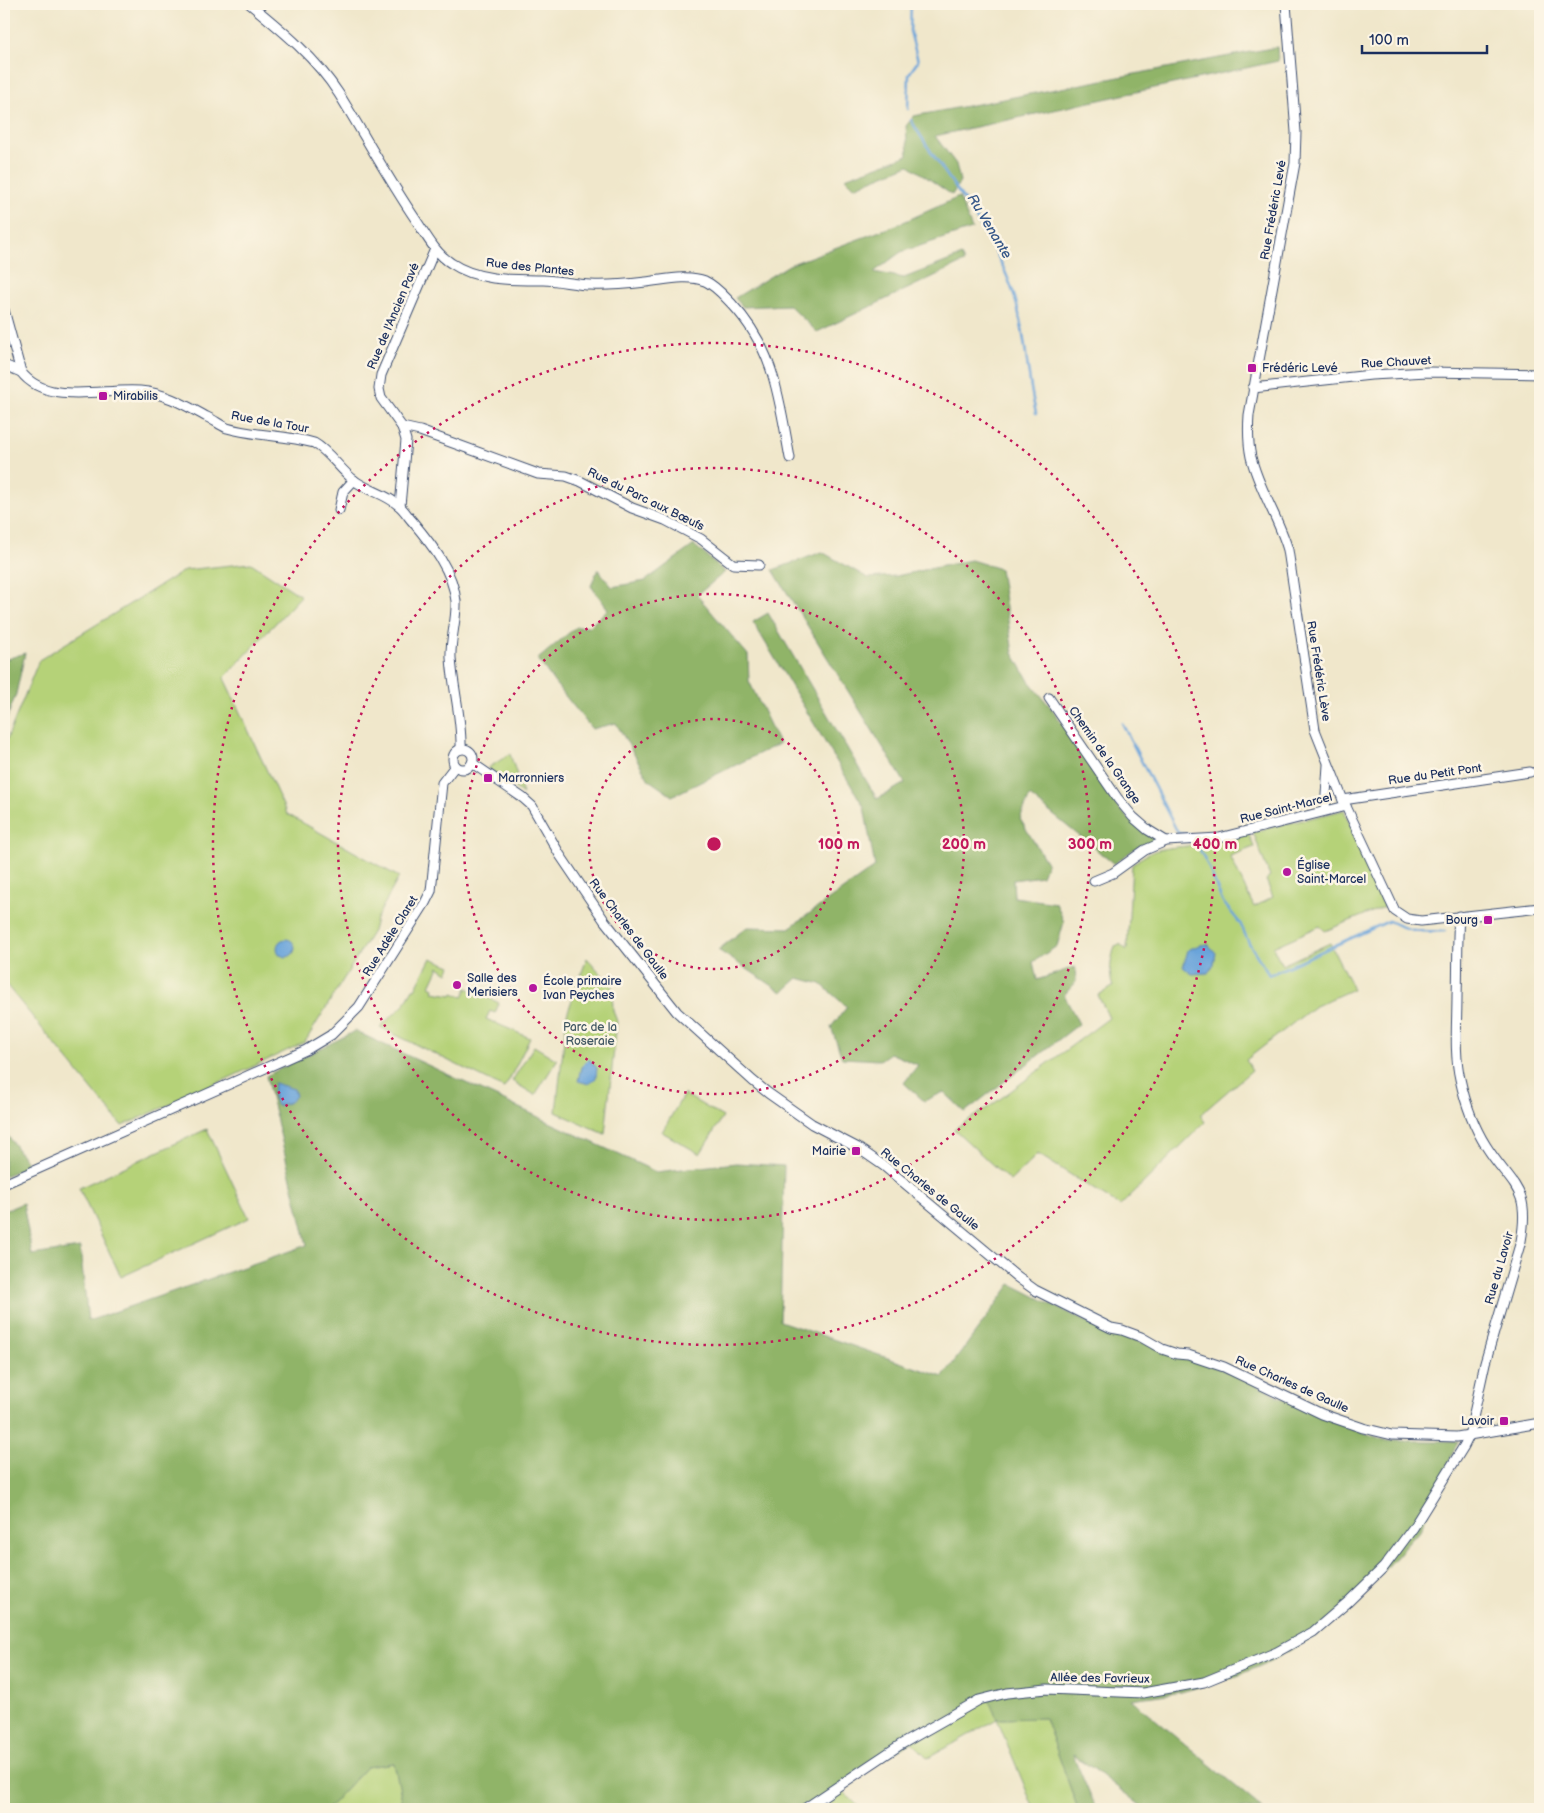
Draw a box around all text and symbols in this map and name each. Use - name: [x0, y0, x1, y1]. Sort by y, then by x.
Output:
- scale bar: [1362, 22, 1486, 54]
- text: 100 m: [1369, 31, 1409, 50]
- street label: Rue Frédéric Levé: [1257, 159, 1290, 261]
- water label: Ru Venante: [964, 191, 1016, 262]
- street label: Rue des Plantes: [485, 255, 575, 280]
- street label: Rue de l'Ancien Pavé: [364, 261, 423, 372]
- street label: Rue Chauvet: [1360, 353, 1432, 372]
- place label: Frédéric Levé: [1262, 361, 1338, 376]
- marker: Frédéric Levé: [1246, 362, 1258, 374]
- place label: Mirabilis: [113, 389, 158, 404]
- marker: Mirabilis: [97, 390, 109, 402]
- street label: Rue de la Tour: [230, 408, 311, 437]
- street label: Rue du Parc aux Bœufs: [585, 465, 707, 534]
- street label: Rue Frédéric Lève: [1303, 620, 1334, 722]
- street label: Chemin de la Grange: [1065, 704, 1144, 807]
- street label: Rue du Petit Pont: [1387, 760, 1483, 788]
- place label: Marronniers: [498, 771, 564, 786]
- marker: Marronniers: [482, 772, 494, 784]
- street label: Rue Saint-Marcel: [1238, 790, 1334, 827]
- centre of rings: [705, 835, 723, 853]
- text: 100 m: [818, 835, 860, 854]
- text: 200 m: [942, 835, 986, 854]
- text: 300 m: [1068, 835, 1112, 854]
- text: 400 m: [1193, 835, 1237, 854]
- place label: Église Saint-Marcel: [1297, 857, 1366, 887]
- marker: Église Saint-Marcel: [1281, 866, 1293, 878]
- street label: Rue Charles de Gaulle: [586, 876, 672, 983]
- street label: Rue Adèle Claret: [360, 893, 421, 979]
- place label: Bourg: [1445, 913, 1478, 928]
- marker: Bourg: [1482, 914, 1494, 926]
- place label: Salle des Merisiers: [467, 971, 518, 1000]
- place label: École primaire Ivan Peyches: [543, 973, 622, 1003]
- marker: Salle des Merisiers: [451, 979, 463, 991]
- marker: École primaire Ivan Peyches: [527, 982, 539, 994]
- park label: Parc de la Roseraie: [563, 1020, 617, 1049]
- place label: Mairie: [812, 1144, 846, 1159]
- marker: Mairie: [850, 1145, 862, 1157]
- street label: Rue Charles de Gaulle: [877, 1145, 982, 1234]
- street label: Rue du Lavoir: [1482, 1229, 1517, 1306]
- street label: Rue Charles de Gaulle: [1233, 1353, 1351, 1416]
- place label: Lavoir: [1461, 1414, 1495, 1429]
- marker: Lavoir: [1498, 1415, 1510, 1427]
- street label: Allée des Favrieux: [1050, 1670, 1150, 1687]

